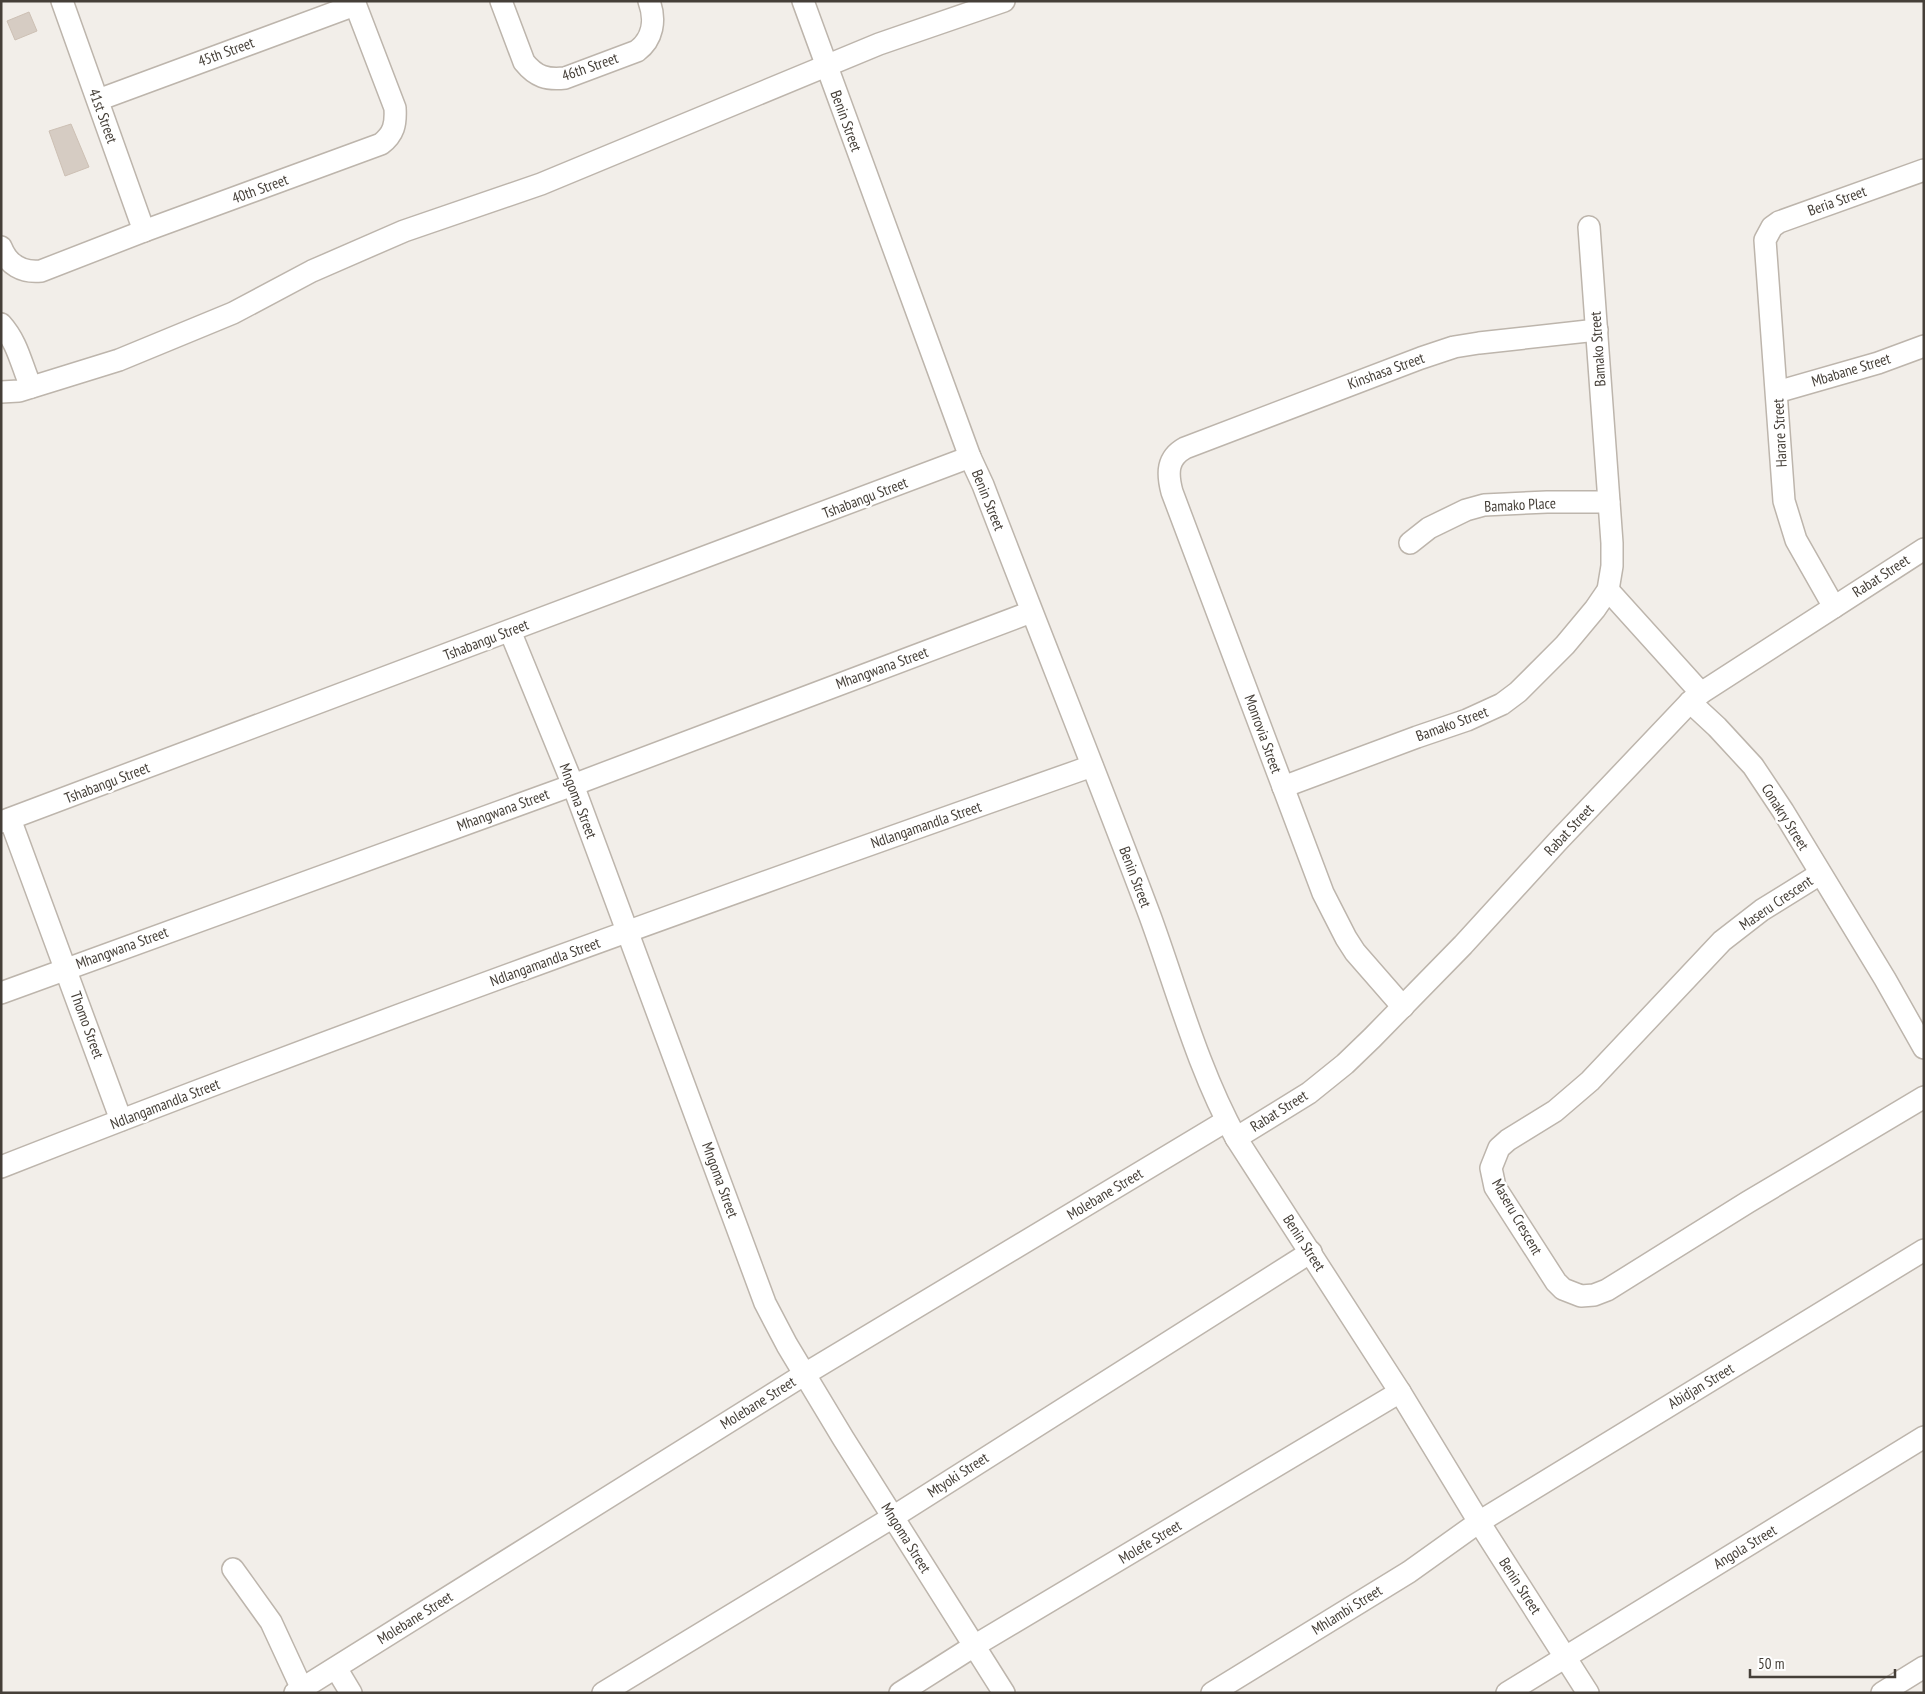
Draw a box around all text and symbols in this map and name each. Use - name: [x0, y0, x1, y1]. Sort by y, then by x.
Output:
- street label: 45th Street: [195, 33, 257, 70]
- street label: 46th Street: [559, 48, 621, 85]
- street label: 41st Street: [85, 86, 122, 146]
- street label: Benin Street: [827, 88, 866, 154]
- street label: 40th Street: [229, 170, 291, 207]
- street label: Beria Street: [1805, 181, 1869, 220]
- street label: Bamako Street: [1585, 311, 1610, 387]
- street label: Kinshasa Street: [1345, 348, 1427, 393]
- street label: Mbabane Street: [1809, 349, 1893, 391]
- street label: Harare Street: [1768, 398, 1791, 468]
- street label: Benin Street: [968, 467, 1009, 533]
- street label: Tshabangu Street: [820, 473, 910, 522]
- street label: Bamako Place: [1484, 493, 1556, 516]
- street label: Rabat Street: [1849, 550, 1913, 601]
- street label: Tshabangu Street: [441, 615, 531, 664]
- street label: Mhangwana Street: [833, 642, 931, 693]
- street label: Monrovia Street: [1240, 692, 1286, 776]
- street label: Bamako Street: [1413, 702, 1490, 745]
- street label: Tshabangu Street: [62, 758, 152, 807]
- street label: Mngoma Street: [555, 760, 602, 841]
- street label: Conakry Street: [1758, 780, 1813, 854]
- street label: Mhangwana Street: [454, 784, 552, 835]
- street label: Ndlangamandla Street: [868, 797, 984, 852]
- street label: Rabat Street: [1540, 800, 1597, 860]
- street label: Benin Street: [1115, 844, 1156, 910]
- street label: Maseru Crescent: [1735, 871, 1816, 934]
- street label: Mhangwana Street: [73, 922, 171, 973]
- street label: Ndlangamandla Street: [487, 933, 602, 990]
- street label: Thomo Street: [67, 989, 108, 1061]
- street label: Ndlangamandla Street: [107, 1074, 222, 1133]
- street label: Rabat Street: [1247, 1086, 1311, 1136]
- street label: Mngoma Street: [698, 1139, 743, 1220]
- street label: Molebane Street: [1063, 1163, 1146, 1224]
- street label: Maseru Crescent: [1488, 1175, 1547, 1258]
- street label: Benin Street: [1279, 1211, 1330, 1275]
- street label: Abidjan Street: [1664, 1359, 1737, 1413]
- street label: Molebane Street: [717, 1372, 799, 1433]
- street label: Mtyoki Street: [924, 1448, 992, 1501]
- street label: Mngoma Street: [877, 1499, 935, 1576]
- street label: Molefe Street: [1115, 1515, 1185, 1568]
- street label: Angola Street: [1710, 1520, 1780, 1573]
- street label: Benin Street: [1495, 1554, 1546, 1618]
- street label: Mhlambi Street: [1308, 1580, 1385, 1639]
- street label: Molebane Street: [374, 1587, 456, 1648]
- scale bar: [1750, 1646, 1895, 1678]
- text: 50 m: [1758, 1654, 1784, 1673]

